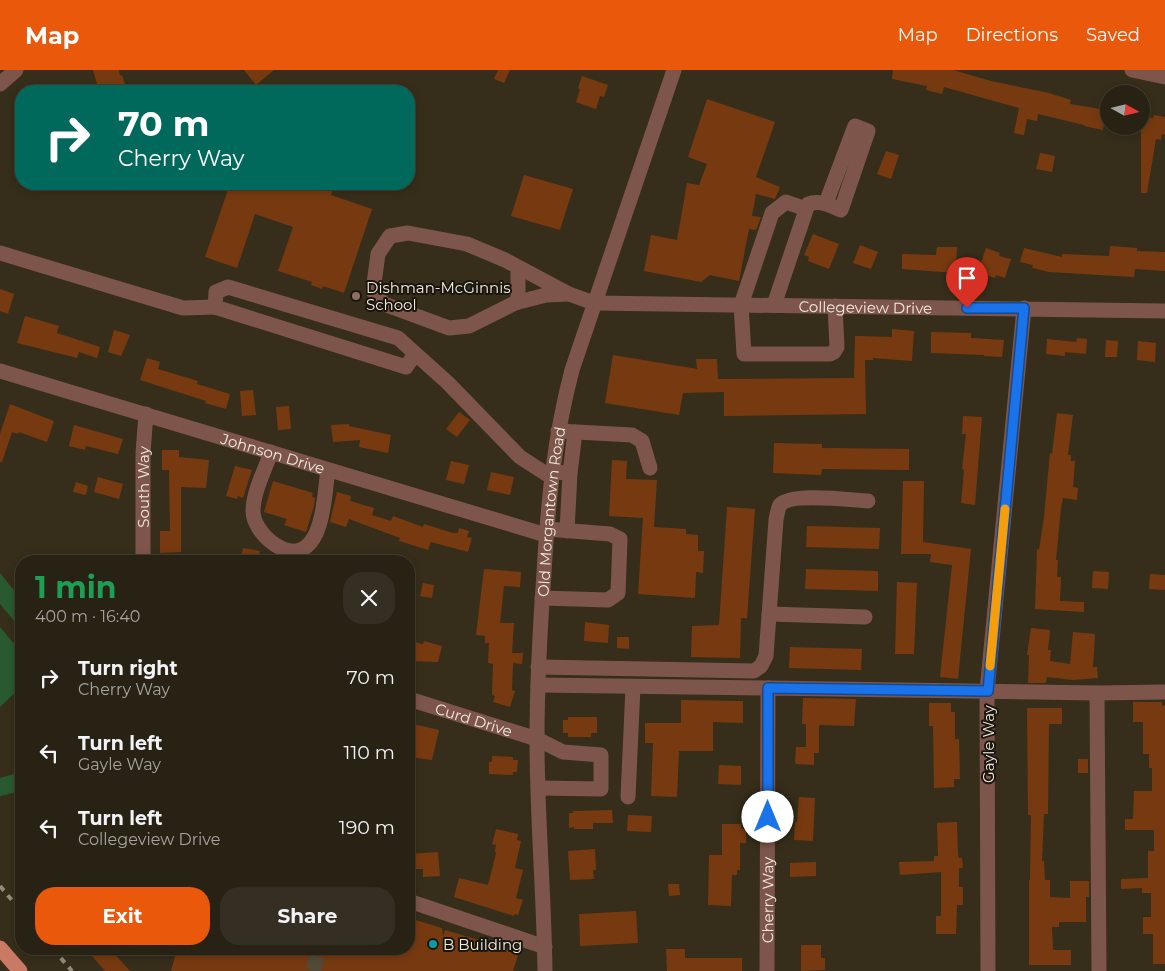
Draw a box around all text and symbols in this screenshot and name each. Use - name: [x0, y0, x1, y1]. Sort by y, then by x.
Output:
- text: Map: [25, 21, 79, 50]
- text: Map: [898, 24, 938, 46]
- text: Directions: [966, 24, 1058, 46]
- text: Saved: [1086, 24, 1140, 46]
- north arrow: [1100, 85, 1150, 135]
- map controls: [1100, 85, 1150, 135]
- text: 70 m: [118, 102, 209, 145]
- icon: right: [35, 105, 100, 170]
- text: Cherry Way: [118, 145, 245, 172]
- pin: [946, 257, 988, 308]
- icon: arrive: [953, 264, 981, 292]
- place label: Dishman-McGinnis School: [366, 278, 511, 314]
- marker: Dishman-McGinnis School: [350, 290, 362, 302]
- street label: Collegeview Drive: [798, 296, 932, 317]
- street label: Old Morgantown Road: [533, 425, 569, 597]
- street label: Johnson Drive: [218, 428, 327, 478]
- street label: South Way: [133, 445, 153, 528]
- text: 1 min: [35, 569, 116, 606]
- button: close: [343, 572, 395, 624]
- text: 400 m · 16:40: [35, 607, 140, 626]
- text: Turn right: [78, 657, 178, 680]
- icon: right: [35, 664, 63, 692]
- text: 70 m: [346, 666, 395, 689]
- text: Cherry Way: [78, 680, 170, 699]
- street label: Curd Drive: [433, 698, 515, 740]
- street label: Gayle Way: [979, 704, 998, 783]
- text: Turn left: [78, 732, 163, 755]
- icon: left: [35, 739, 63, 767]
- text: 110 m: [344, 741, 395, 764]
- text: Gayle Way: [78, 755, 161, 774]
- position arrow: [741, 790, 793, 842]
- text: Turn left: [78, 807, 163, 830]
- icon: left: [35, 814, 63, 842]
- text: 190 m: [339, 816, 395, 839]
- text: Collegeview Drive: [78, 830, 220, 849]
- street label: Cherry Way: [758, 856, 777, 943]
- button: Exit: [35, 887, 210, 945]
- button: Share: [220, 887, 395, 945]
- place label: B Building: [443, 935, 522, 954]
- marker: B Building: [427, 938, 439, 950]

